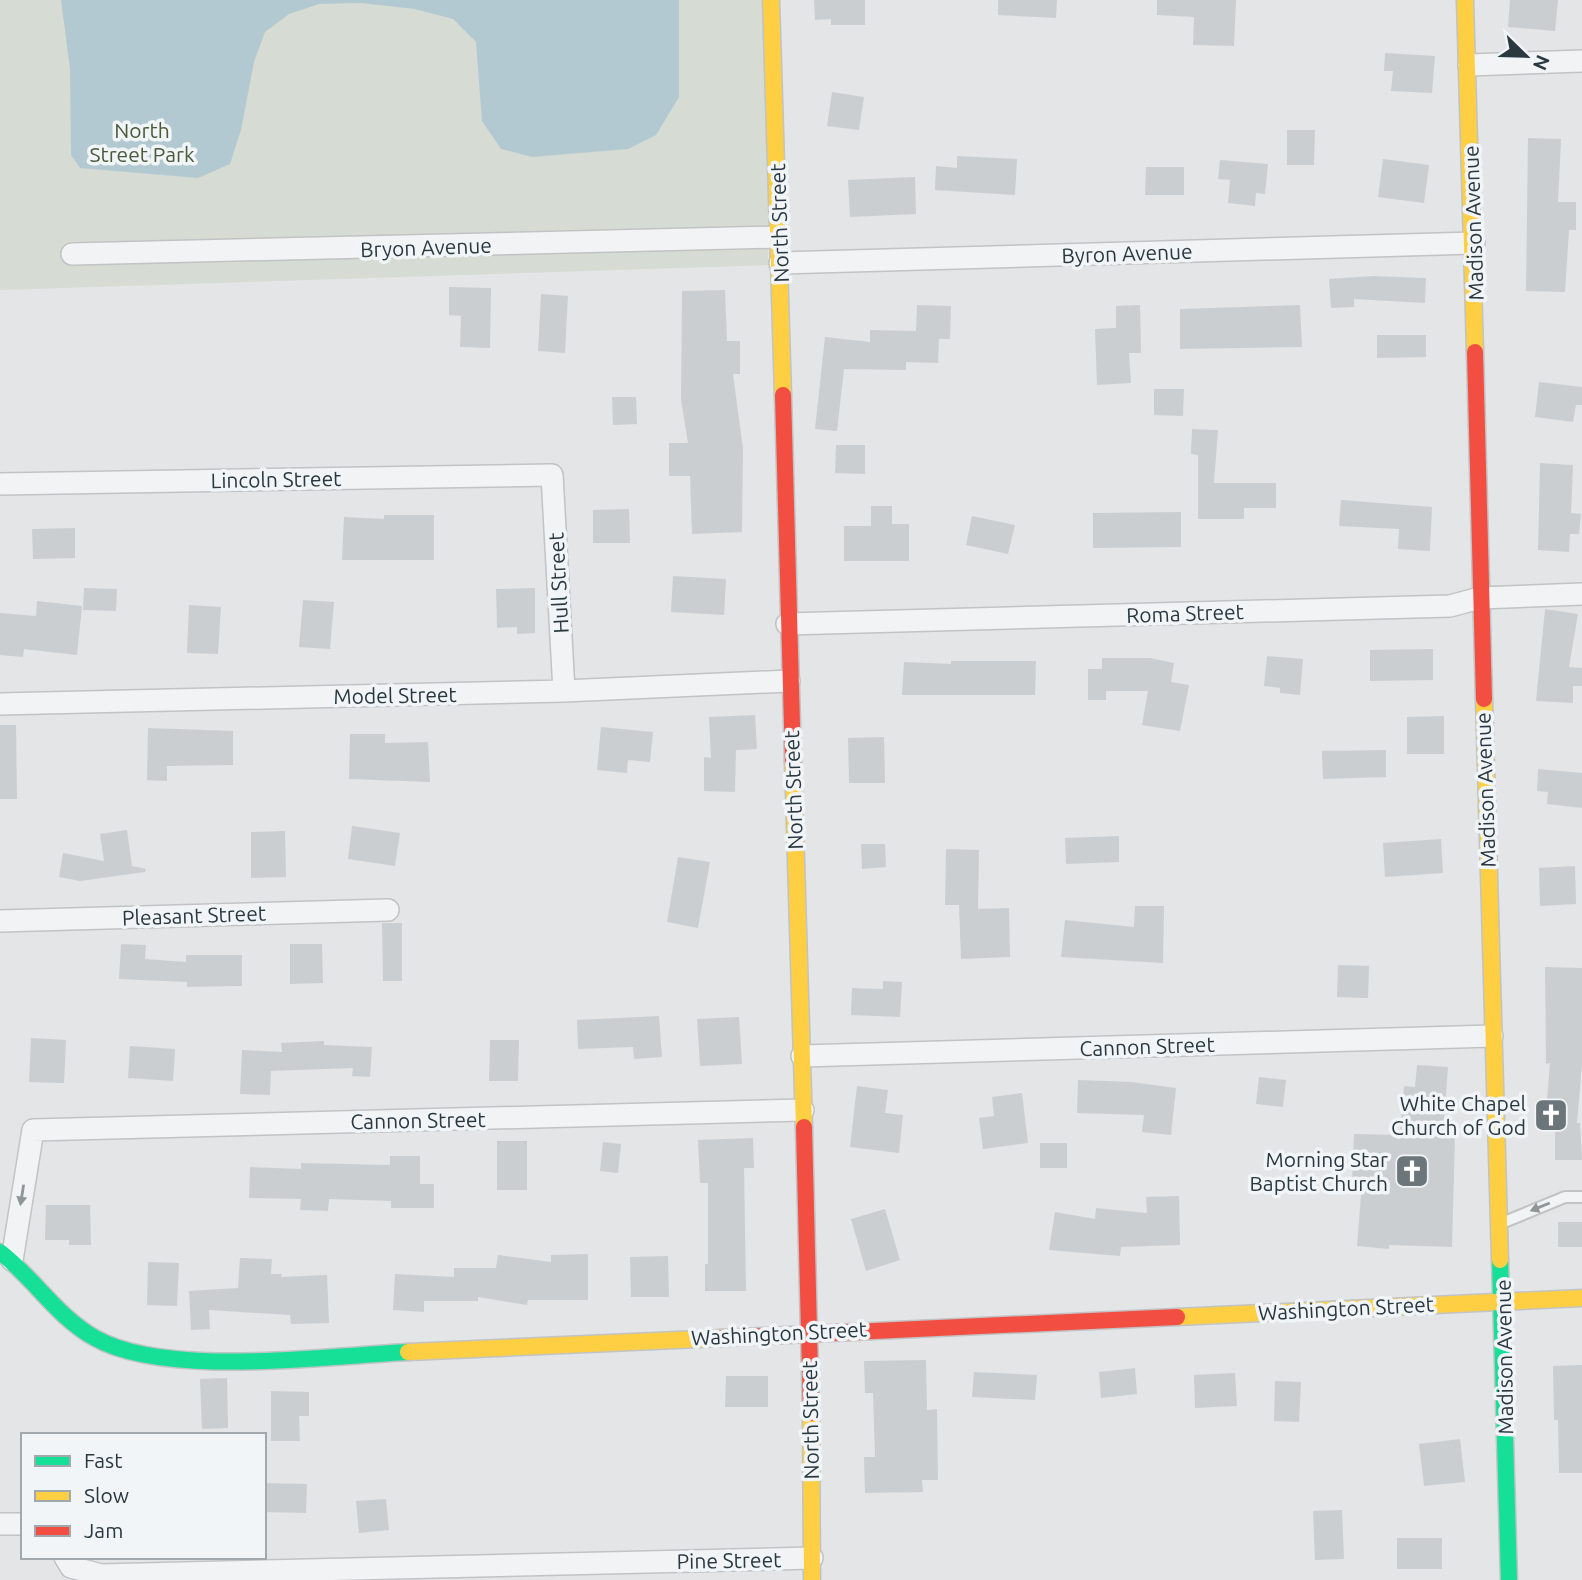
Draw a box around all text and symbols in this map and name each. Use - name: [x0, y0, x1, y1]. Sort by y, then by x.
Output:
- north arrow: [1491, 21, 1561, 91]
- text: N: [1529, 52, 1555, 73]
- park label: North Street Park: [89, 118, 195, 166]
- street label: Madison Avenue: [1458, 145, 1488, 301]
- street label: North Street: [765, 163, 793, 283]
- street label: Bryon Avenue: [360, 233, 492, 261]
- street label: Byron Avenue: [1061, 239, 1193, 267]
- street label: Lincoln Street: [210, 466, 342, 492]
- street label: Hull Street: [543, 532, 573, 634]
- street label: Roma Street: [1126, 599, 1244, 627]
- street label: Model Street: [333, 682, 457, 708]
- street label: Madison Avenue: [1470, 712, 1500, 868]
- street label: North Street: [779, 730, 807, 850]
- street label: Pleasant Street: [122, 900, 266, 930]
- street label: Cannon Street: [1079, 1032, 1215, 1060]
- place label: White Chapel Church of God: [1391, 1091, 1526, 1139]
- church icon: White Chapel Church of God: [1532, 1096, 1570, 1134]
- street label: Cannon Street: [350, 1107, 486, 1133]
- place label: Morning Star Baptist Church: [1250, 1147, 1388, 1195]
- church icon: Morning Star Baptist Church: [1393, 1152, 1431, 1190]
- one-way arrow: [16, 1184, 27, 1206]
- one-way arrow: [1530, 1202, 1551, 1213]
- street label: Madison Avenue: [1491, 1279, 1517, 1435]
- street label: Washington Street: [1257, 1291, 1435, 1325]
- street label: Washington Street: [690, 1316, 868, 1350]
- street label: North Street: [797, 1360, 823, 1480]
- legend: [21, 1433, 266, 1559]
- text: Fast: [84, 1448, 122, 1472]
- text: Slow: [84, 1483, 129, 1507]
- text: Jam: [84, 1518, 123, 1542]
- street label: Pine Street: [676, 1547, 782, 1573]

